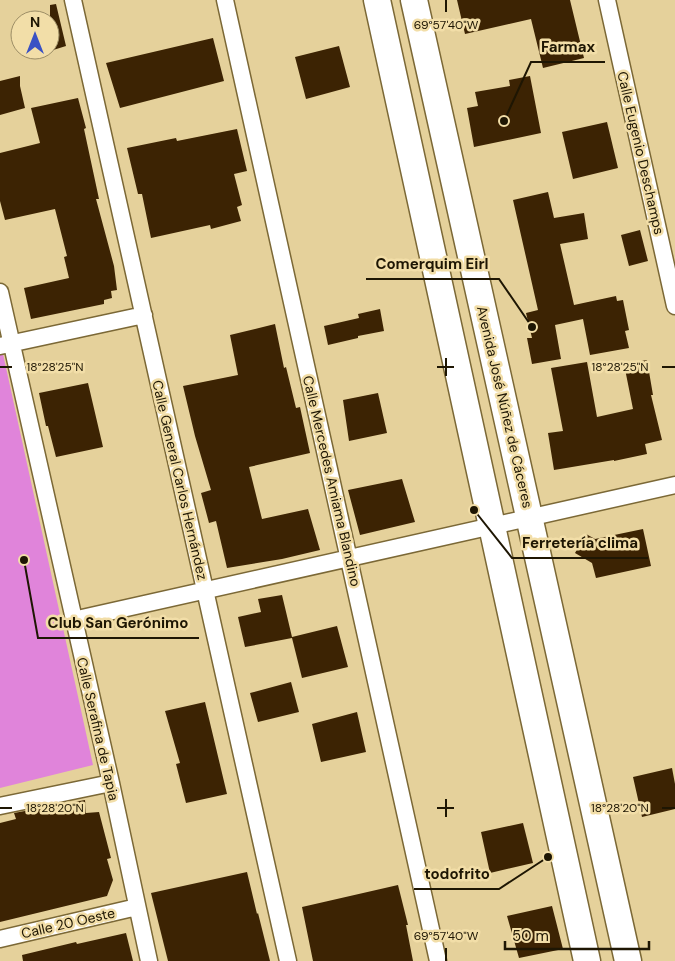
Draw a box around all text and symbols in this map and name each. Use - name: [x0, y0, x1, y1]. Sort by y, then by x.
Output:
- north arrow: [10, 10, 60, 60]
- text: N: [30, 13, 40, 31]
- text: 69°57'40"W: [414, 17, 479, 33]
- callout: Farmax: [531, 32, 605, 62]
- text: Farmax: [541, 37, 595, 57]
- street label: Calle Eugenio Deschamps: [613, 70, 669, 236]
- callout: Comerquim Eirl: [366, 249, 499, 279]
- text: Comerquim Eirl: [375, 254, 489, 274]
- street label: Avenida José Núñez de Cáceres: [473, 304, 537, 510]
- text: 18°28'25"N: [27, 359, 83, 375]
- text: 18°28'25"N: [592, 359, 648, 375]
- street label: Calle Mercedes Amiama Blandino: [299, 374, 365, 588]
- street label: Calle General Carlos Hernández: [148, 378, 212, 582]
- callout: Ferretería clima: [512, 528, 648, 558]
- text: Ferretería clima: [522, 533, 638, 553]
- callout: Club San Gerónimo: [38, 608, 199, 638]
- text: Club San Gerónimo: [48, 613, 188, 633]
- street label: Calle Serafina de Tapia: [73, 656, 123, 802]
- text: 18°28'20"N: [26, 800, 84, 816]
- text: 18°28'20"N: [591, 800, 649, 816]
- callout: todofrito: [414, 859, 499, 889]
- text: todofrito: [424, 864, 490, 884]
- street label: Calle 20 Oeste: [19, 903, 117, 943]
- scale bar: [505, 918, 649, 950]
- text: 50 m: [512, 926, 549, 946]
- text: 69°57'40"W: [414, 928, 479, 944]

